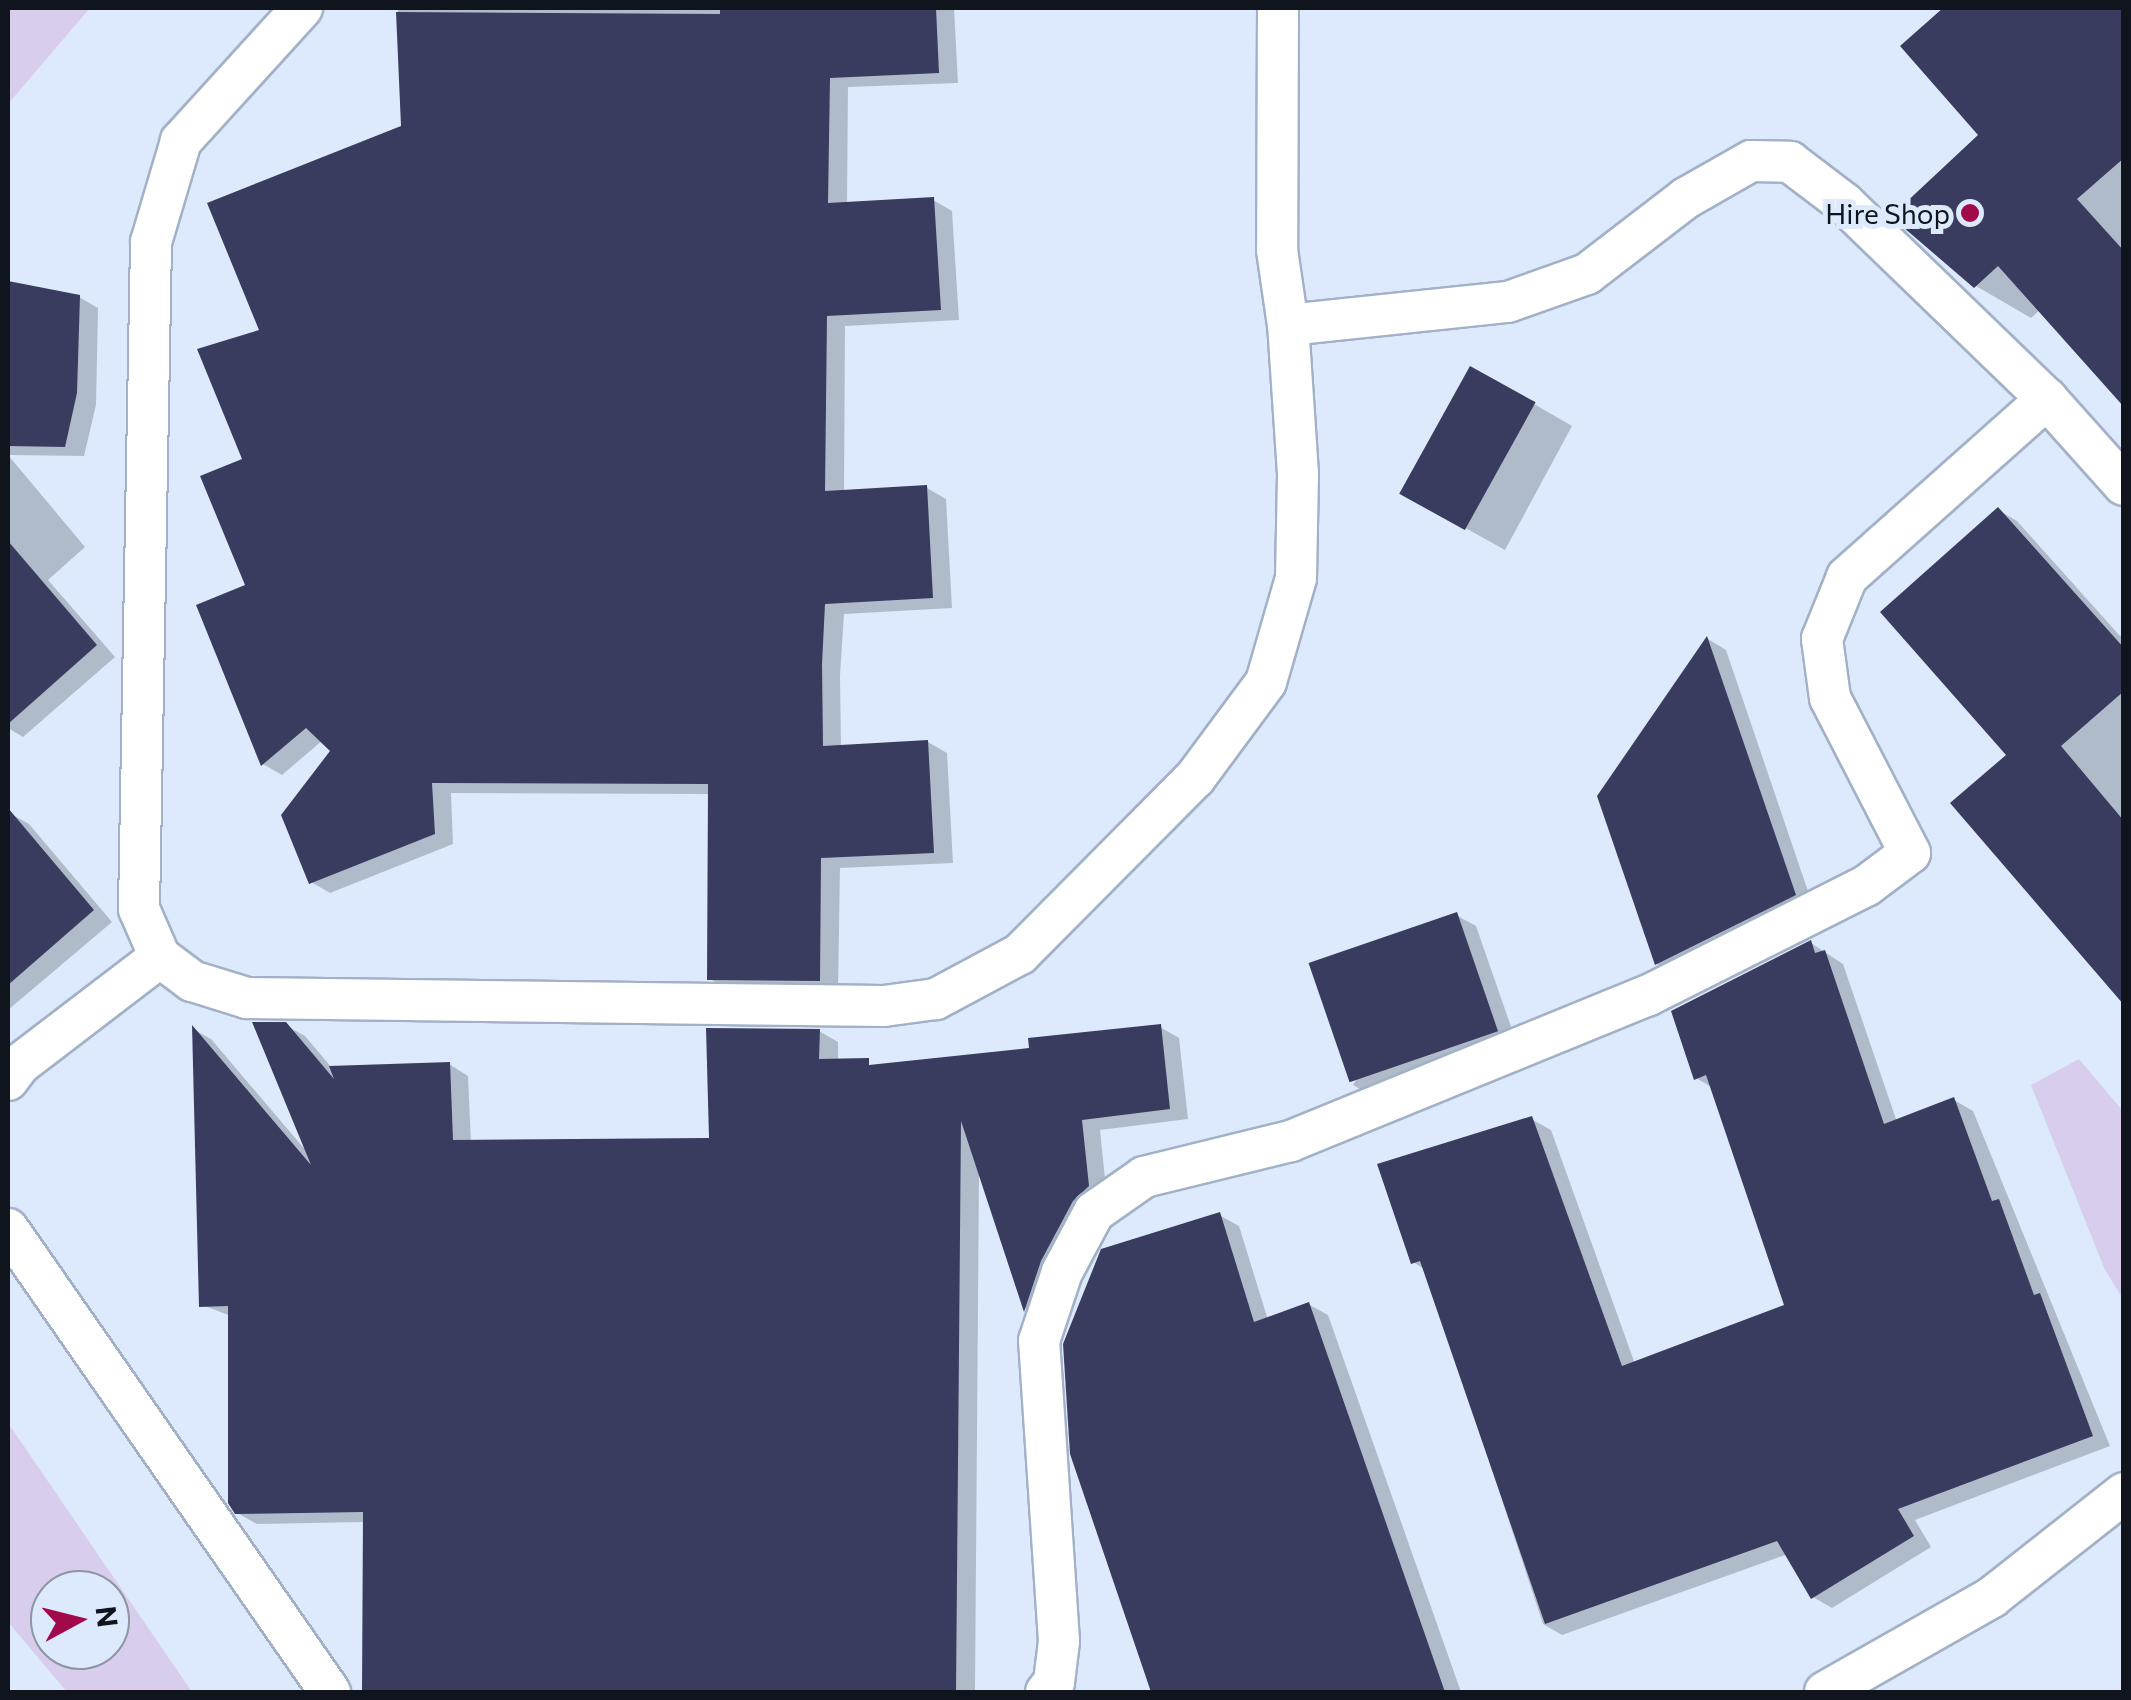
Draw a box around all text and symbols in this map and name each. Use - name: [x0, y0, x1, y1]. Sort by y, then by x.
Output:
- place label: Hire Shop: [1825, 196, 1950, 230]
- marker: Hire Shop: [1959, 202, 1981, 224]
- north arrow: [30, 1570, 130, 1670]
- text: N: [90, 1604, 126, 1629]

